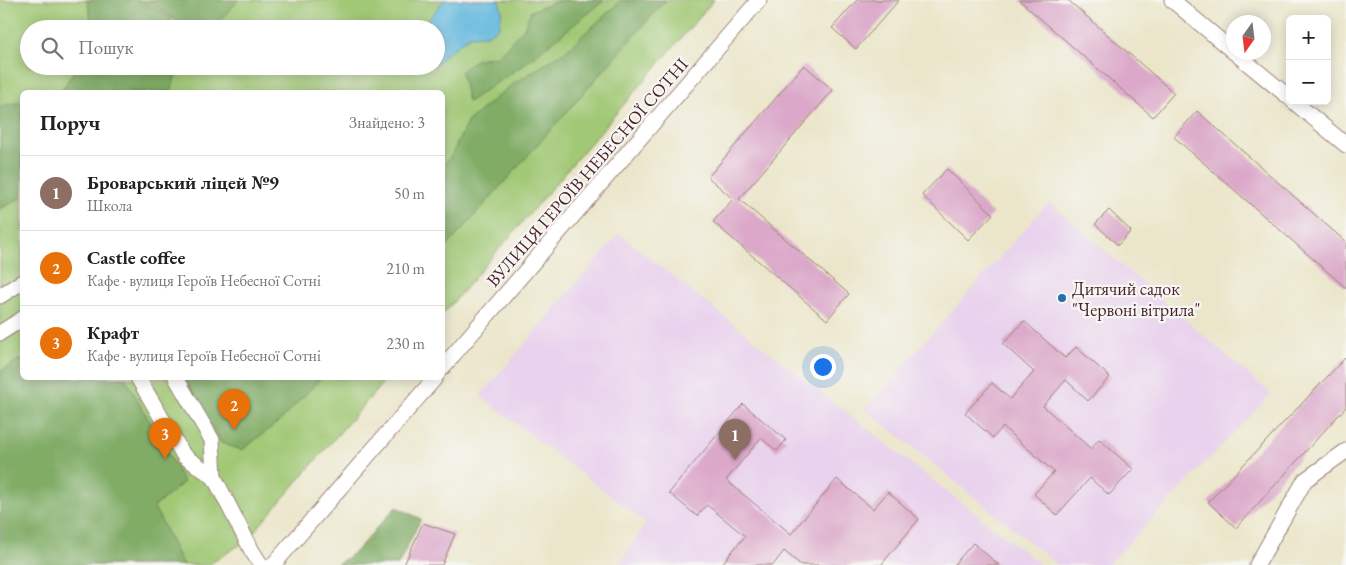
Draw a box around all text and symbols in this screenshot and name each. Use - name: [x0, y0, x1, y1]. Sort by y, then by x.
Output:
- north arrow: [1226, 15, 1271, 60]
- map controls: [1286, 15, 1331, 105]
- button: +: [1286, 15, 1331, 60]
- search box: [20, 20, 445, 75]
- icon: search: [38, 34, 66, 62]
- text: Пошук: [78, 35, 134, 60]
- street label: ВУЛИЦЯ ГЕРОЇВ НЕБЕСНОЇ СОТНІ: [481, 53, 693, 291]
- button: −: [1286, 60, 1331, 105]
- text: Поруч: [40, 109, 100, 136]
- text: Знайдено: 3: [349, 112, 425, 133]
- text: Броварський ліцей №9: [87, 170, 279, 195]
- text: 1: [52, 183, 60, 204]
- text: 50 m: [394, 183, 425, 204]
- text: Школа: [87, 195, 132, 216]
- text: Castle coffee: [87, 245, 185, 270]
- text: 2: [52, 258, 60, 279]
- text: 210 m: [386, 258, 425, 279]
- text: Кафе · вулиця Героїв Небесної Сотні: [87, 270, 321, 291]
- place label: Дитячий садок "Червоні вітрила": [1072, 277, 1200, 321]
- marker: Дитячий садок "Червоні вітрила": [1056, 292, 1068, 304]
- text: Крафт: [87, 320, 139, 345]
- text: 3: [52, 333, 60, 354]
- text: 230 m: [386, 333, 425, 354]
- text: Кафе · вулиця Героїв Небесної Сотні: [87, 345, 321, 366]
- your location: [810, 354, 836, 380]
- pin: 2: [218, 389, 250, 430]
- pin: 3: [149, 418, 181, 459]
- pin: 1: [719, 419, 751, 460]

